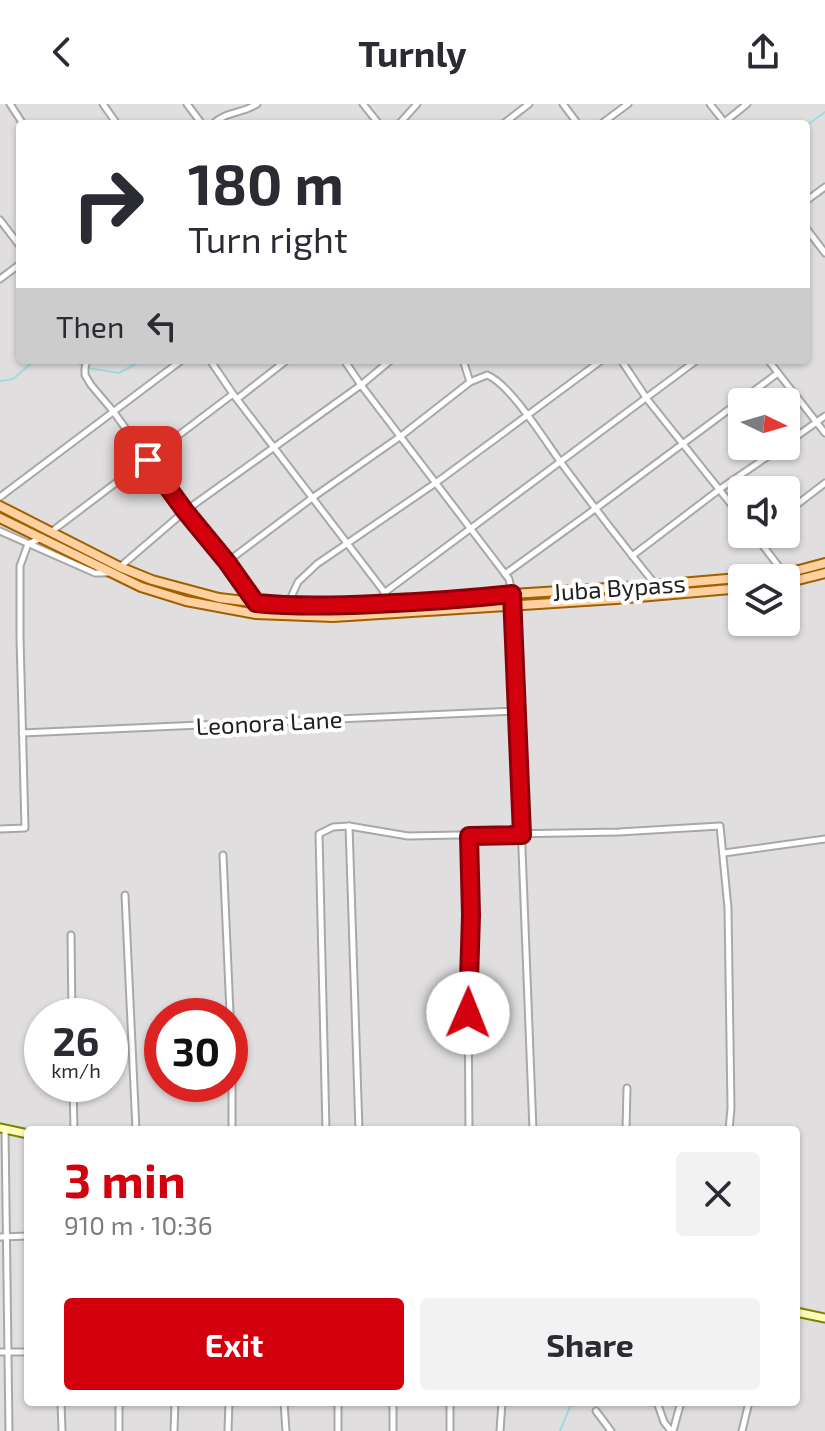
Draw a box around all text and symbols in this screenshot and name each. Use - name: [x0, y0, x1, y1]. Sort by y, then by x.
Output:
- icon: back: [40, 30, 84, 74]
- icon: share: [741, 30, 785, 74]
- text: Turnly: [358, 31, 467, 74]
- text: 180 m: [188, 149, 344, 216]
- icon: right: [56, 152, 160, 256]
- text: Turn right: [188, 217, 348, 260]
- icon: left: [140, 304, 184, 348]
- text: Then: [56, 308, 124, 344]
- north arrow: [728, 388, 800, 460]
- map controls: [728, 388, 800, 636]
- pin: [114, 426, 182, 494]
- icon: arrive: [126, 438, 170, 482]
- button: sound: [728, 476, 800, 548]
- button: layers: [728, 564, 800, 636]
- street label: Juba Bypass: [552, 568, 686, 606]
- street label: Leonora Lane: [195, 704, 343, 740]
- position arrow: [426, 971, 510, 1055]
- speed limit sign: 30: [144, 998, 248, 1102]
- text: 26: [53, 1016, 99, 1064]
- text: km/h: [51, 1058, 101, 1082]
- text: 3 min: [64, 1150, 186, 1208]
- button: close: [676, 1152, 760, 1236]
- text: 910 m · 10:36: [64, 1209, 213, 1240]
- button: Exit: [64, 1298, 404, 1390]
- button: Share: [420, 1298, 760, 1390]

